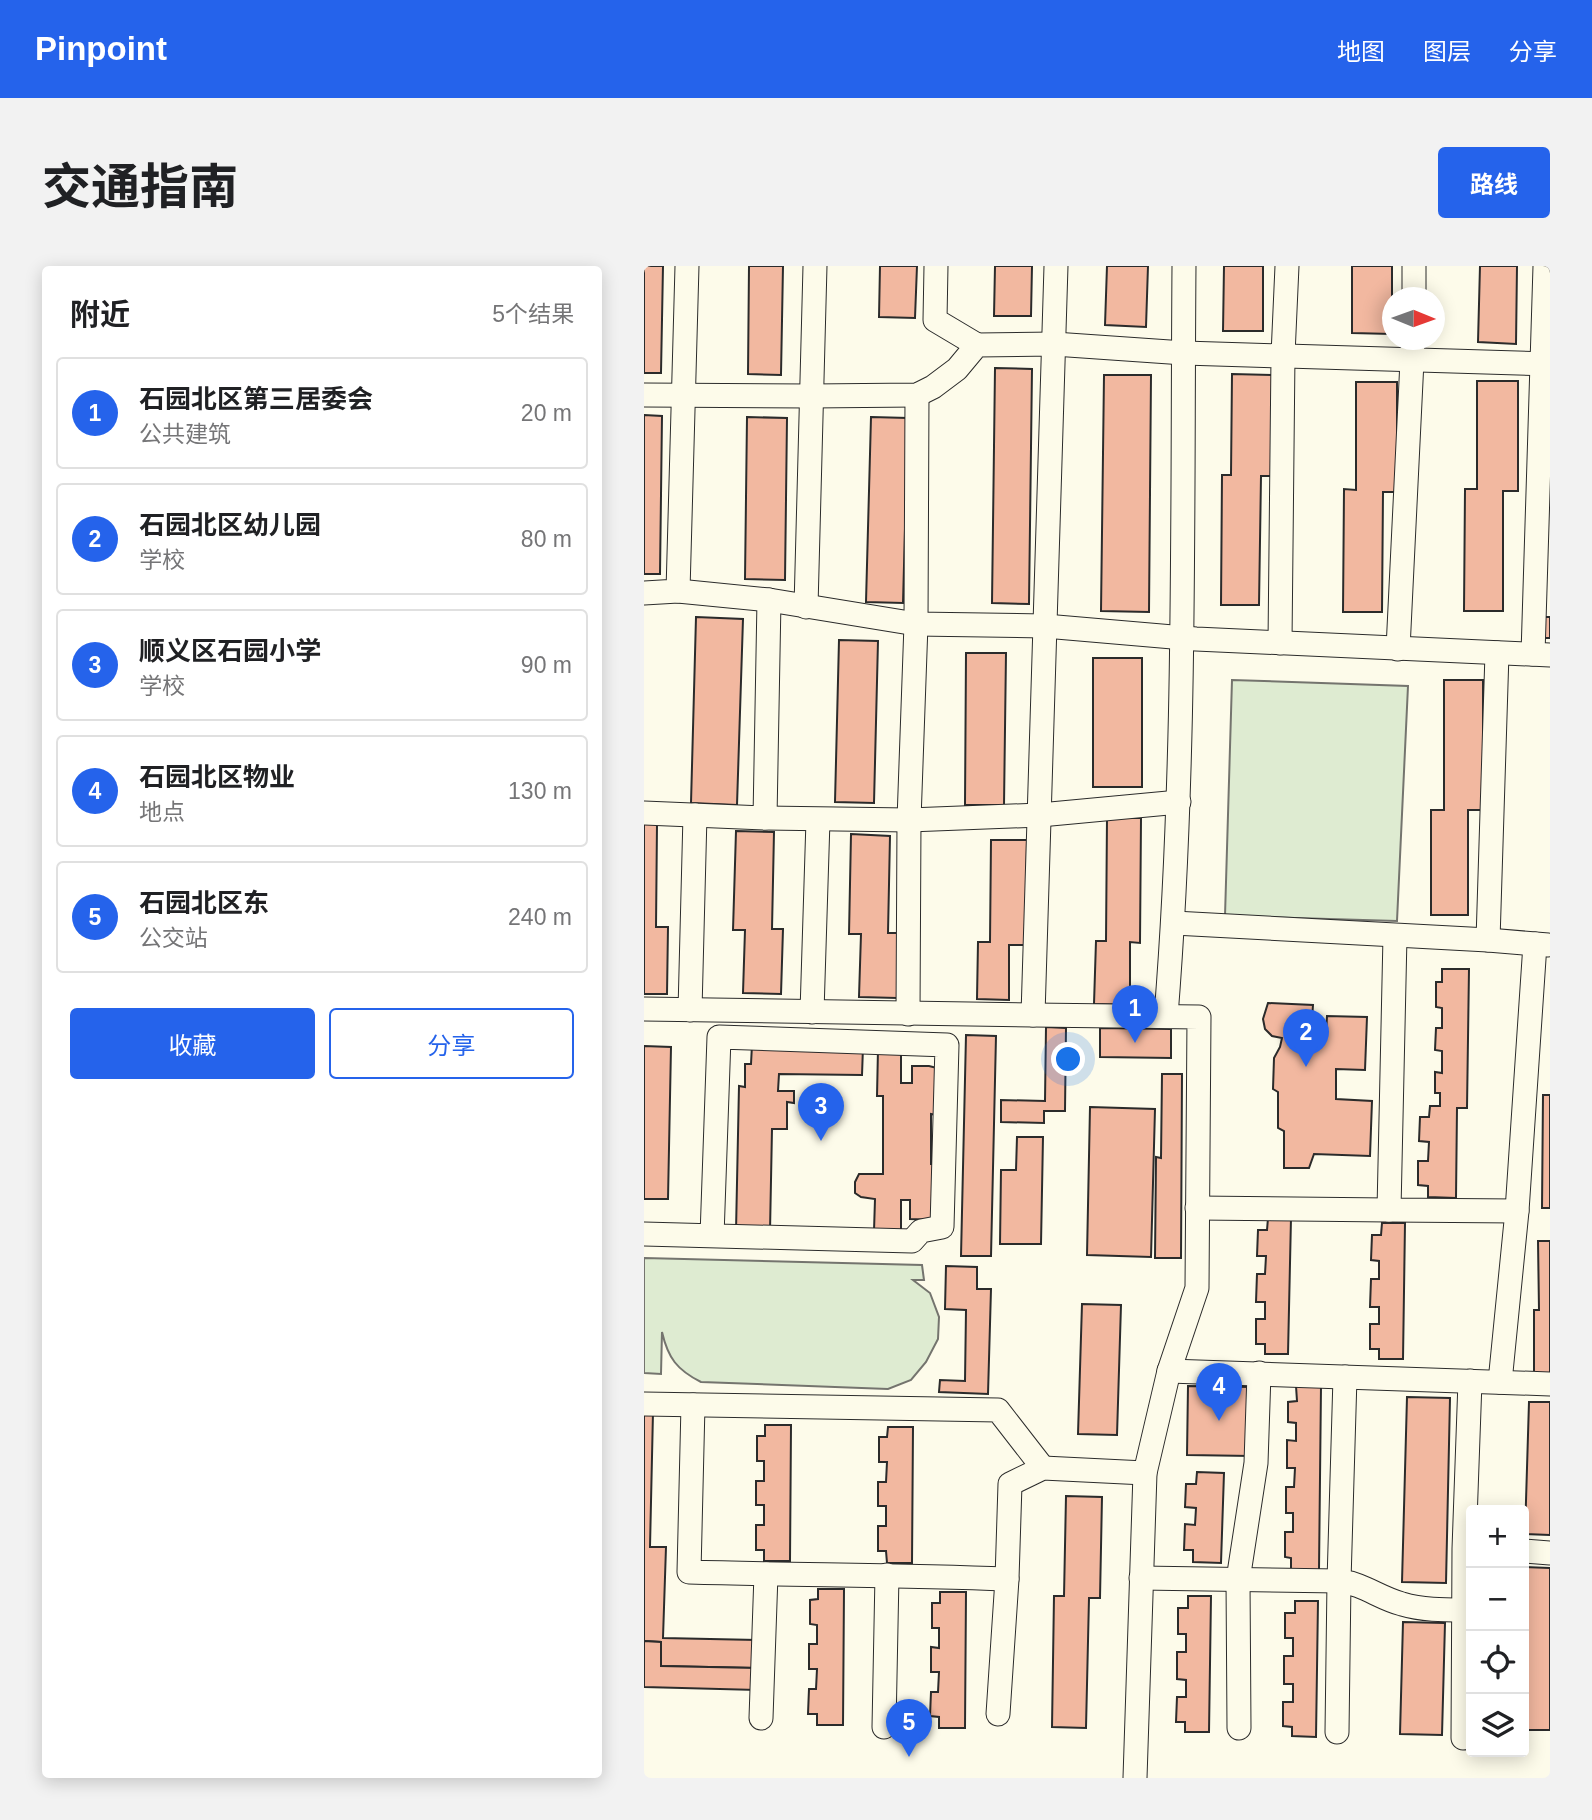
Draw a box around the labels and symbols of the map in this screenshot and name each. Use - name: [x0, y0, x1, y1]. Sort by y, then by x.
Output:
- north arrow: [1382, 287, 1445, 350]
- pin: 1: [1112, 985, 1158, 1043]
- pin: 2: [1283, 1009, 1329, 1067]
- your location: [1051, 1042, 1085, 1076]
- pin: 3: [798, 1083, 844, 1141]
- pin: 4: [1196, 1363, 1242, 1421]
- pin: 5: [886, 1699, 932, 1757]

